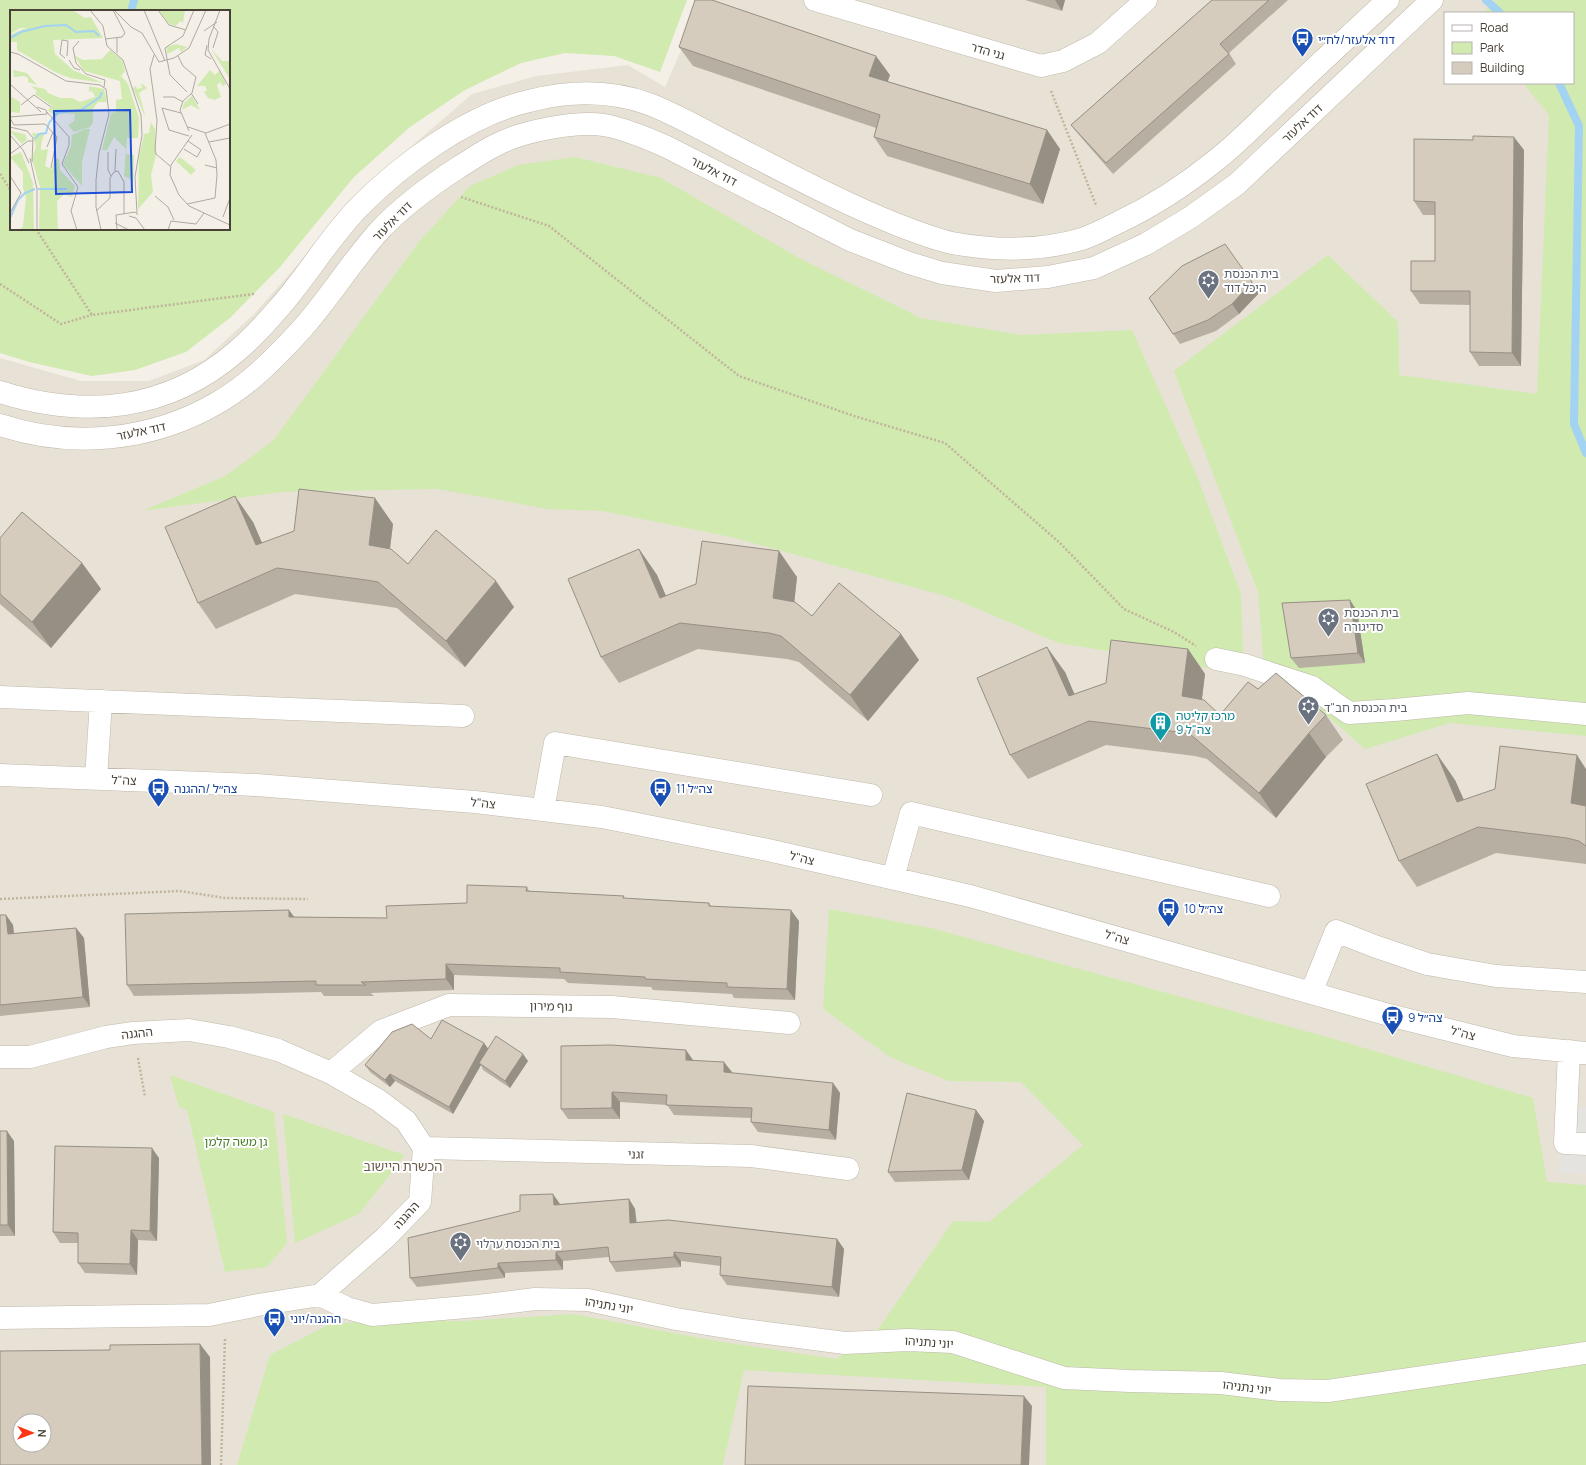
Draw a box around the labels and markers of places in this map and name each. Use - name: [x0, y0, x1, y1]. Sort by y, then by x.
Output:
- bus stop icon: דוד אלעזר/לח״י: [1290, 26, 1316, 59]
- place label: דוד אלעזר/לח״י: [1318, 31, 1395, 48]
- place label: בית הכנסת היכל דוד: [1224, 265, 1279, 296]
- synagogue icon: בית הכנסת היכל דוד: [1195, 267, 1221, 300]
- place label: בית הכנסת סדיגורה: [1344, 604, 1399, 635]
- synagogue icon: בית הכנסת סדיגורה: [1315, 606, 1341, 639]
- synagogue icon: בית הכנסת חב"ד: [1296, 694, 1322, 727]
- place label: בית הכנסת חב"ד: [1324, 699, 1408, 716]
- place label: מרכז קליטה צה"ל 9: [1176, 707, 1235, 738]
- building icon: מרכז קליטה צה"ל 9: [1147, 709, 1173, 742]
- bus stop icon: צה״ל /ההגנה: [146, 775, 172, 808]
- bus stop icon: צה״ל 11: [648, 775, 674, 808]
- place label: צה״ל /ההגנה: [174, 780, 238, 797]
- place label: צה״ל 11: [676, 780, 713, 797]
- bus stop icon: צה״ל 10: [1155, 895, 1181, 928]
- place label: צה״ל 10: [1184, 900, 1224, 917]
- bus stop icon: צה״ל 9: [1379, 1004, 1405, 1037]
- place label: צה״ל 9: [1408, 1009, 1443, 1026]
- synagogue icon: בית הכנסת ערלוי: [447, 1230, 473, 1263]
- place label: בית הכנסת ערלוי: [476, 1235, 560, 1252]
- bus stop icon: ההגנה/יוני: [262, 1305, 288, 1338]
- place label: ההגנה/יוני: [290, 1310, 341, 1327]

